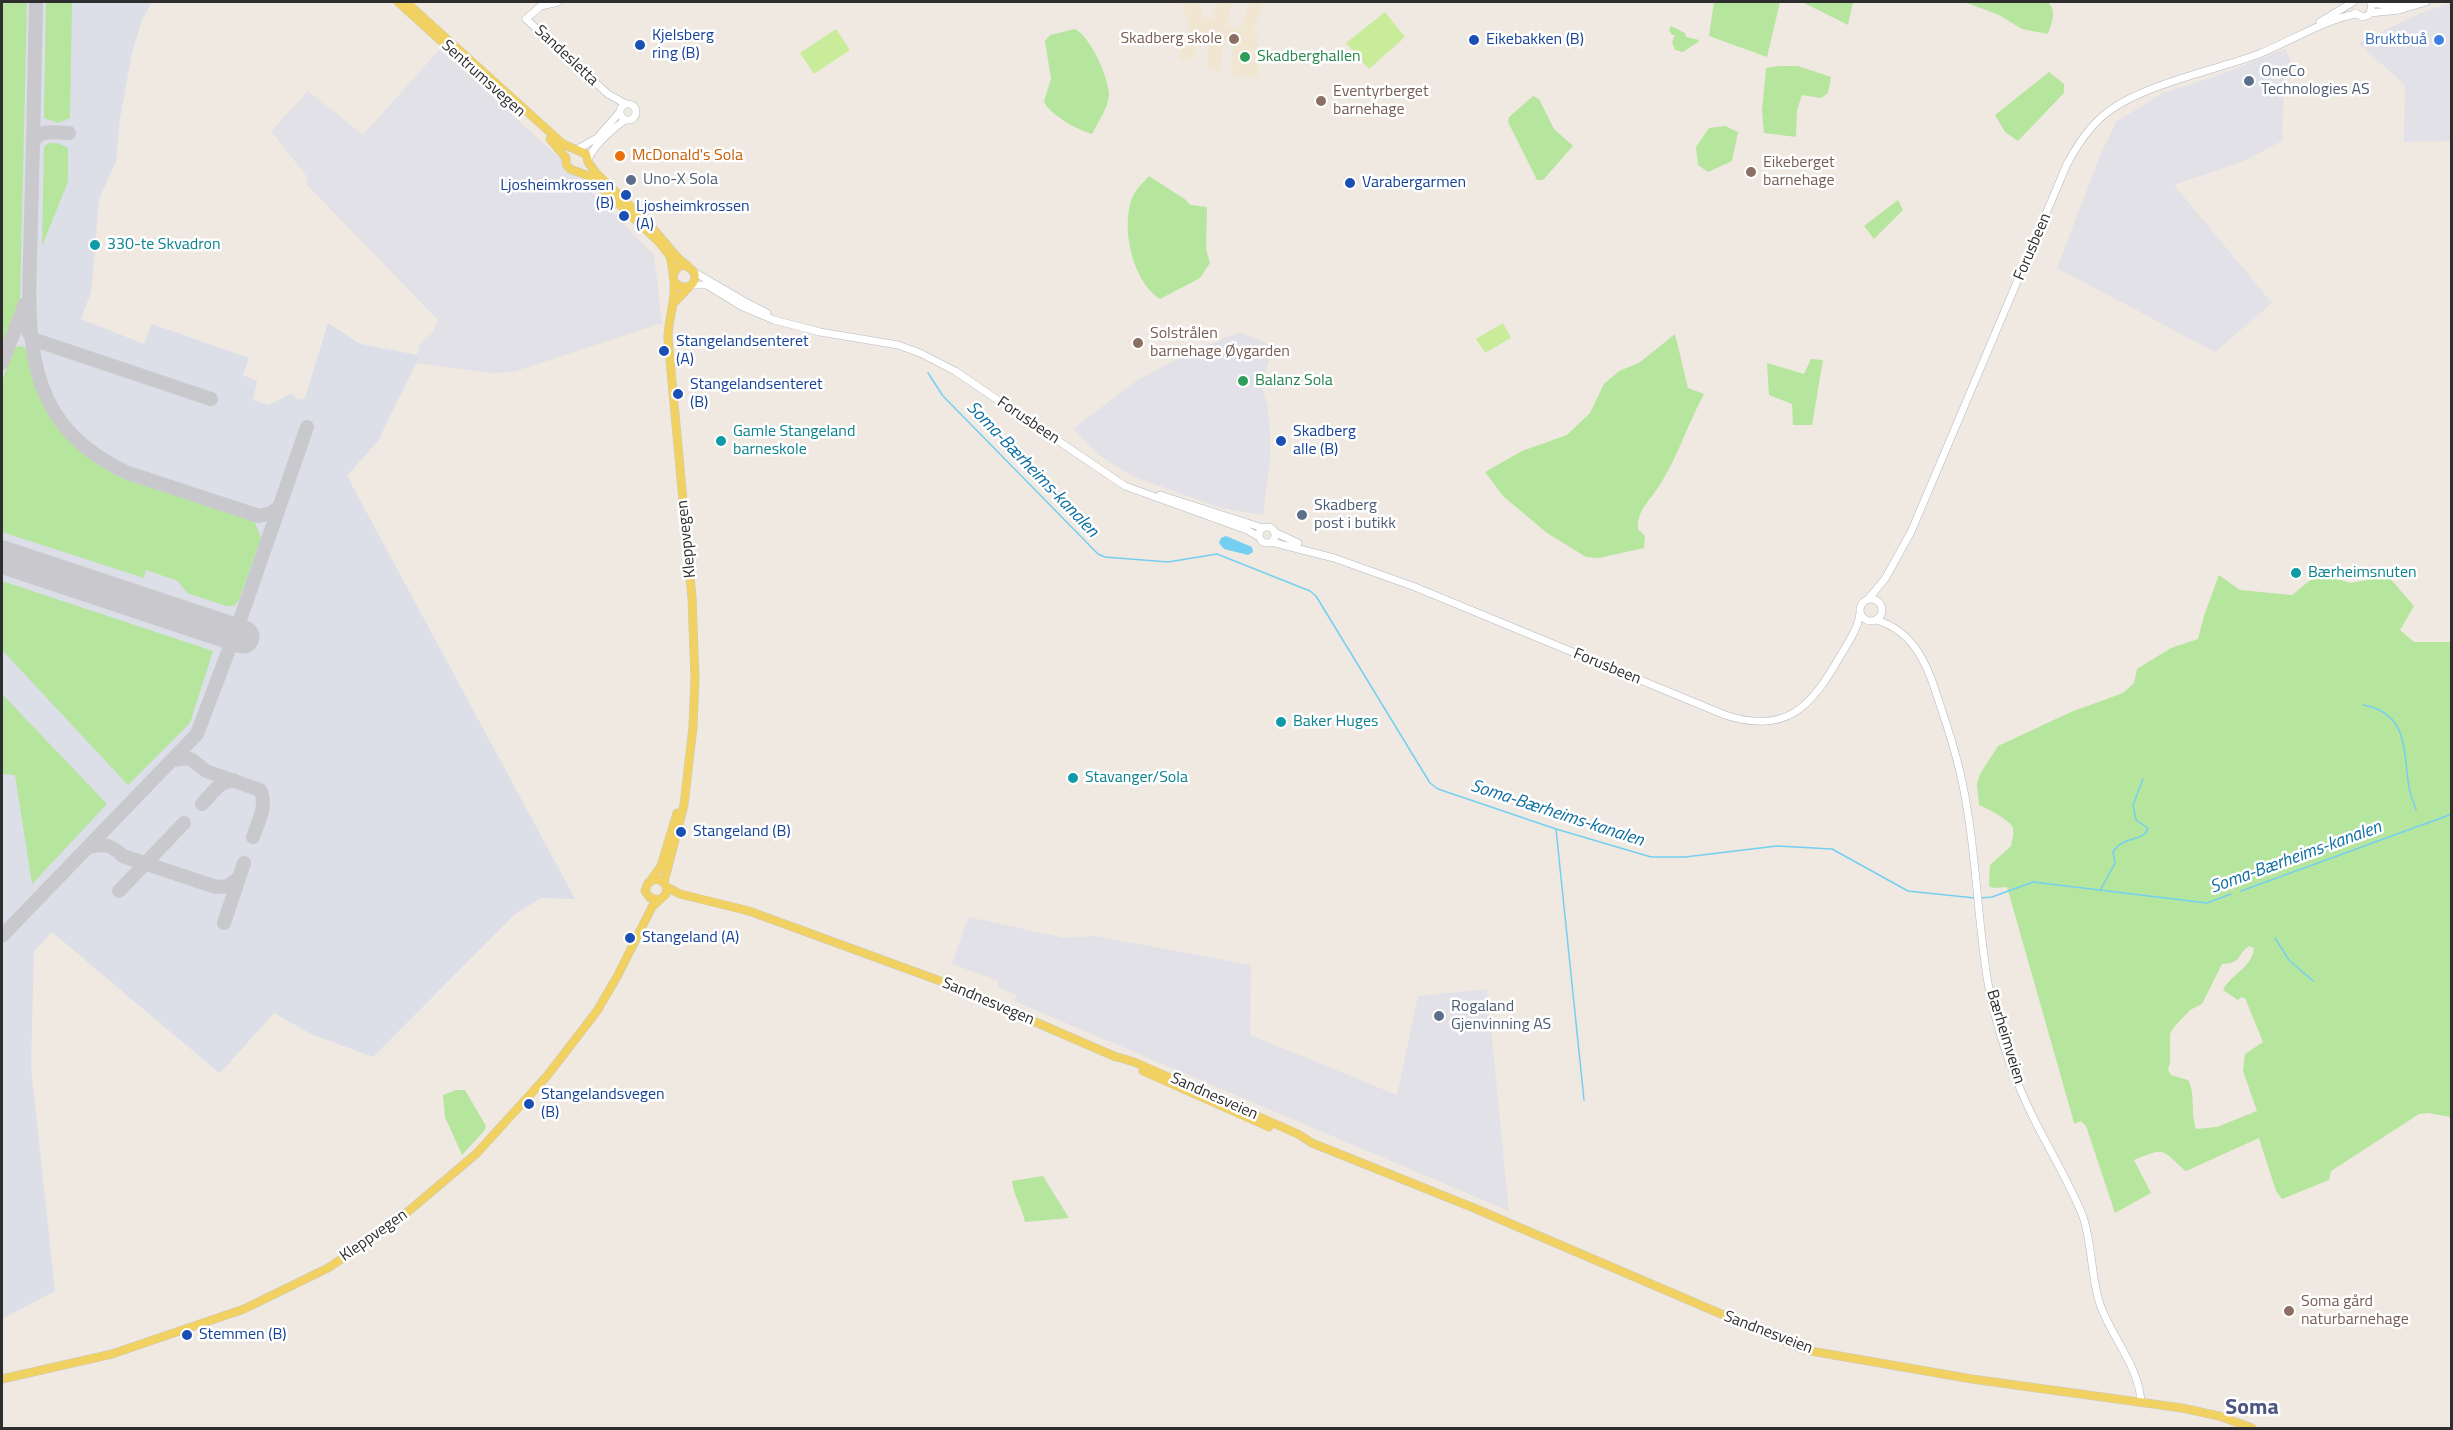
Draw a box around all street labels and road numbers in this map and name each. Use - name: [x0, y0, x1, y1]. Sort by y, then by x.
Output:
- street label: Sandesletta: [530, 22, 602, 90]
- street label: Sentrumsvegen: [437, 36, 529, 122]
- street label: Forusbeen: [2010, 210, 2056, 284]
- street label: Forusbeen: [993, 393, 1063, 449]
- street label: Kleppvegen: [673, 499, 701, 579]
- street label: Forusbeen: [1570, 645, 1644, 689]
- street label: Sandnesvegen: [939, 974, 1037, 1030]
- street label: Bærheimveien: [1982, 988, 2028, 1086]
- street label: Sandnesveien: [1167, 1069, 1261, 1125]
- street label: Kleppvegen: [336, 1206, 412, 1266]
- street label: Sandnesveien: [1721, 1307, 1815, 1359]

